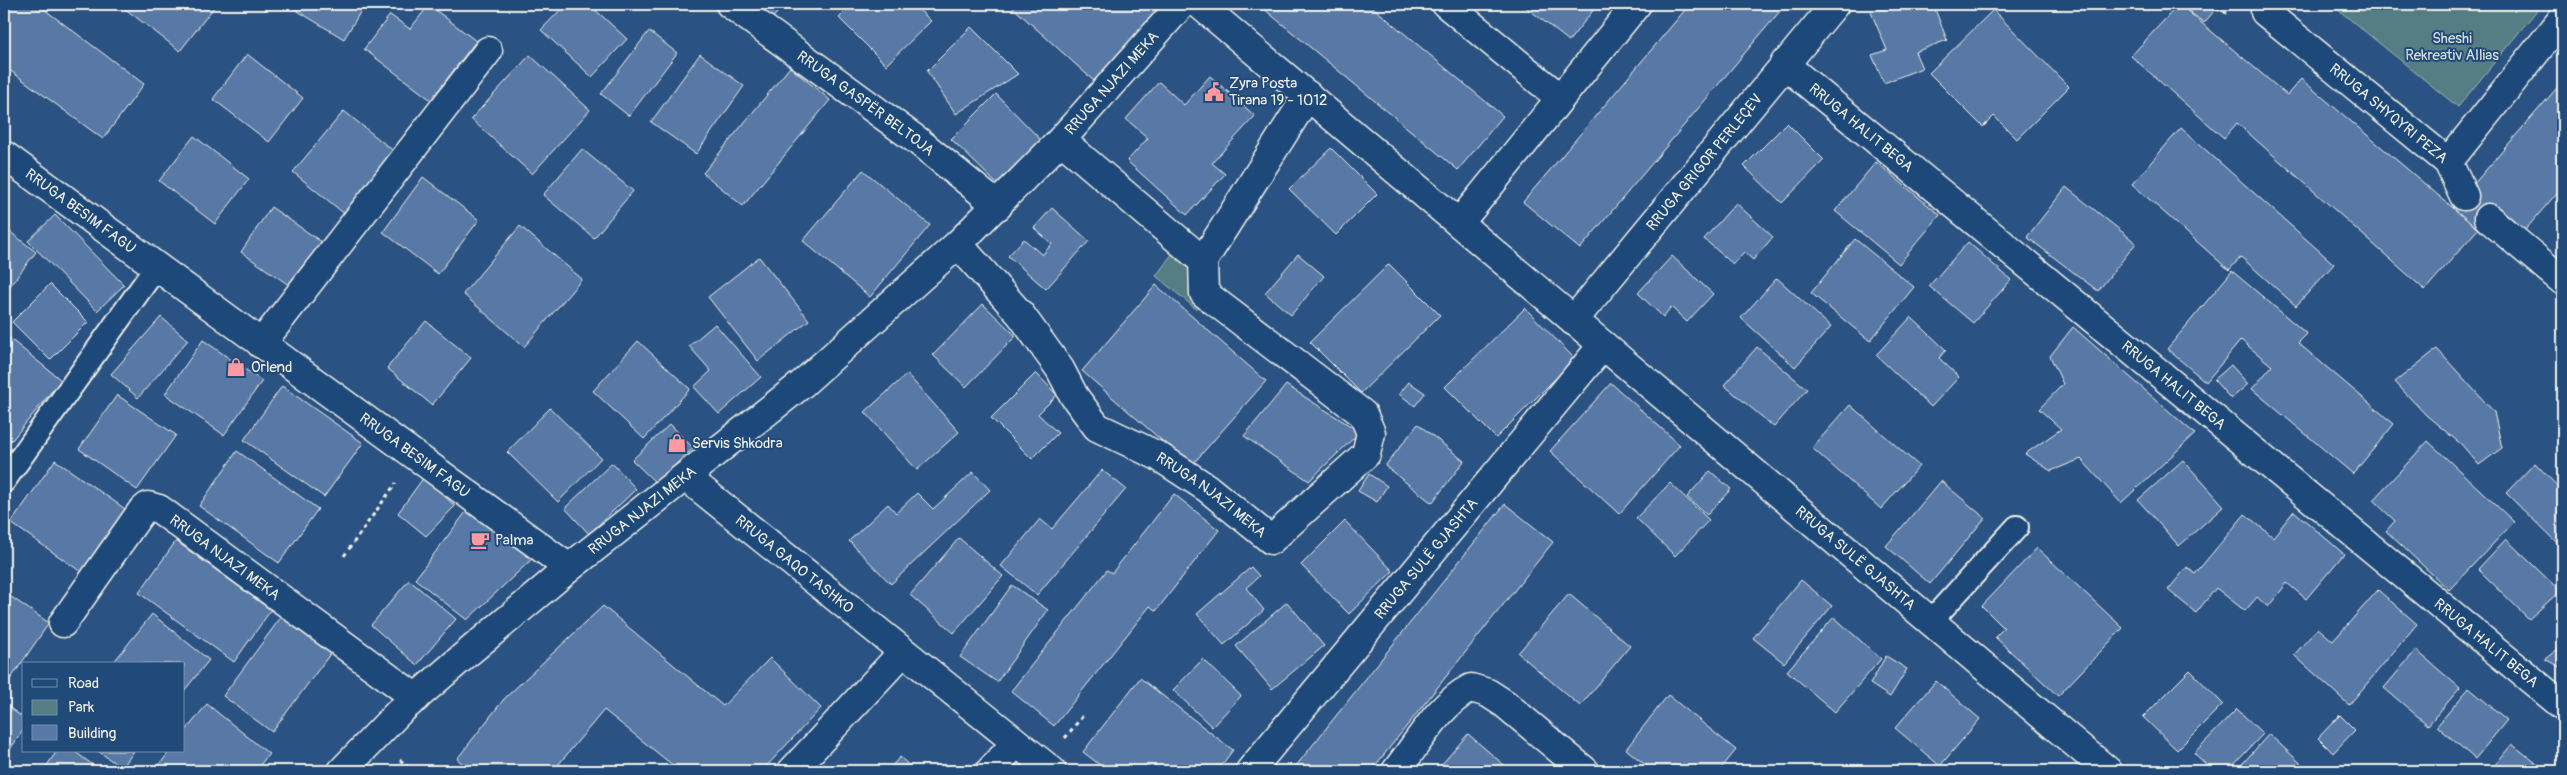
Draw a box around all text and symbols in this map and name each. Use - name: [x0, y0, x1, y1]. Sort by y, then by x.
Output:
- street label: RRUGA NJAZI MEKA: [1061, 27, 1163, 139]
- park label: Sheshi Rekreativ Allias: [2405, 29, 2499, 65]
- street label: RRUGA GASPËR BELTOJA: [793, 46, 938, 160]
- street label: RRUGA SHYQYRI PEZA: [2326, 59, 2452, 168]
- place label: Zyra Posta Tirana 19 - 1012: [1229, 74, 1327, 110]
- street label: RRUGA HALIT BEGA: [1805, 79, 1918, 176]
- public building icon: Zyra Posta Tirana 19 - 1012: [1203, 81, 1225, 103]
- street label: RRUGA GRIGOR PERLEÇEV: [1642, 90, 1766, 235]
- street label: RRUGA BESIM FAGU: [22, 164, 140, 258]
- street label: RRUGA HALIT BEGA: [2118, 337, 2230, 434]
- shop icon: Orlend: [225, 356, 247, 378]
- place label: Orlend: [251, 358, 292, 377]
- street label: RRUGA BESIM FAGU: [356, 409, 474, 502]
- shop icon: Servis Shkodra: [666, 432, 688, 454]
- place label: Servis Shkodra: [692, 434, 783, 453]
- street label: RRUGA NJAZI MEKA: [1153, 448, 1270, 542]
- street label: RRUGA NJAZI MEKA: [584, 462, 700, 559]
- street label: RRUGA SULË GJASHTA: [1370, 494, 1482, 623]
- street label: RRUGA SULË GJASHTA: [1791, 502, 1920, 614]
- street label: RRUGA NJAZI MEKA: [166, 511, 284, 604]
- street label: RRUGA GAQO TASHKO: [731, 511, 857, 617]
- cafe icon: Palma: [469, 529, 491, 551]
- place label: Palma: [495, 531, 534, 550]
- street label: RRUGA HALIT BEGA: [2430, 594, 2543, 692]
- legend: [22, 662, 185, 752]
- text: Road: [68, 674, 99, 693]
- text: Park: [68, 698, 95, 717]
- text: Building: [68, 724, 116, 743]

